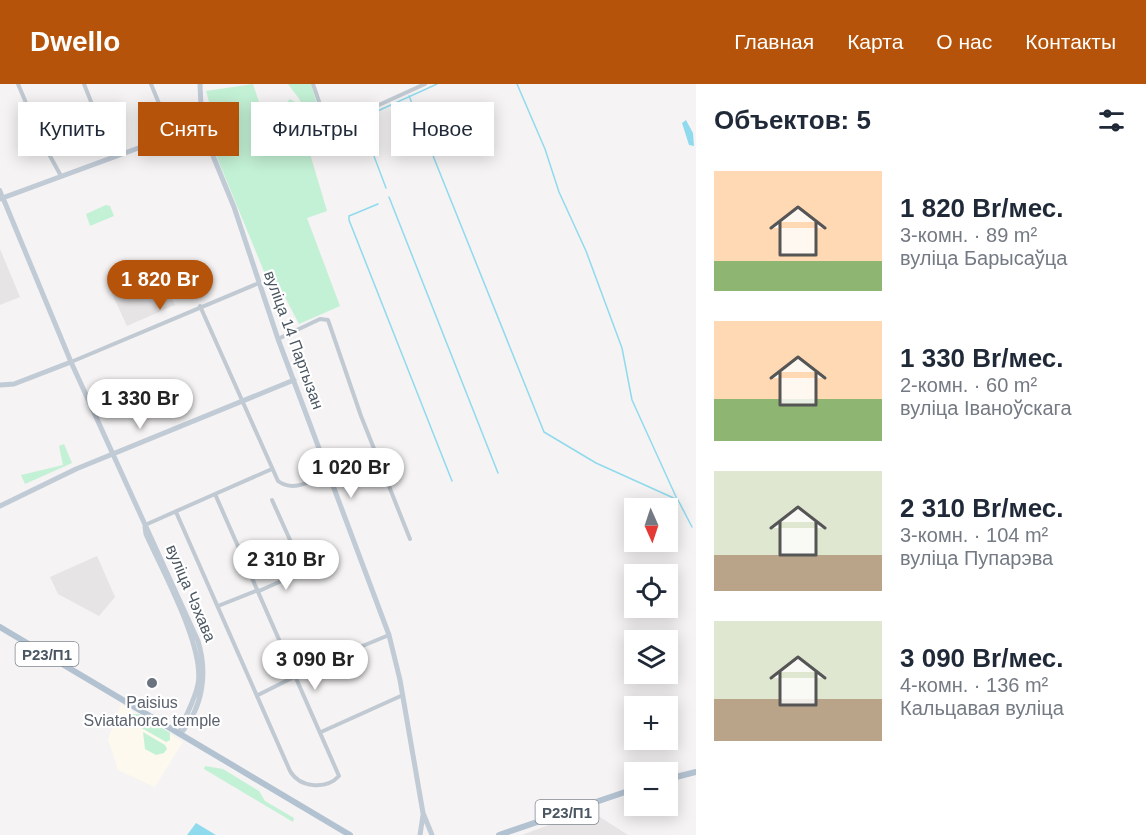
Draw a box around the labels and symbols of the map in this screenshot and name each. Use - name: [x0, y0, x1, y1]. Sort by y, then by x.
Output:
- pin: 1 820 Br: [98, 260, 222, 311]
- street label: вуліца 14 Партызан: [261, 268, 327, 412]
- pin: 1 330 Br: [78, 379, 202, 430]
- pin: 1 020 Br: [289, 448, 413, 499]
- north arrow: [624, 498, 678, 552]
- pin: 2 310 Br: [224, 540, 348, 591]
- street label: вуліца Чэхава: [163, 542, 219, 644]
- pin: 3 090 Br: [253, 640, 377, 691]
- road number: Р23/П1: [15, 642, 78, 666]
- marker: Paisius Sviatahorac temple: [145, 676, 159, 690]
- place label: Paisius Sviatahorac temple: [84, 694, 221, 729]
- road number: Р23/П1: [536, 800, 598, 824]

